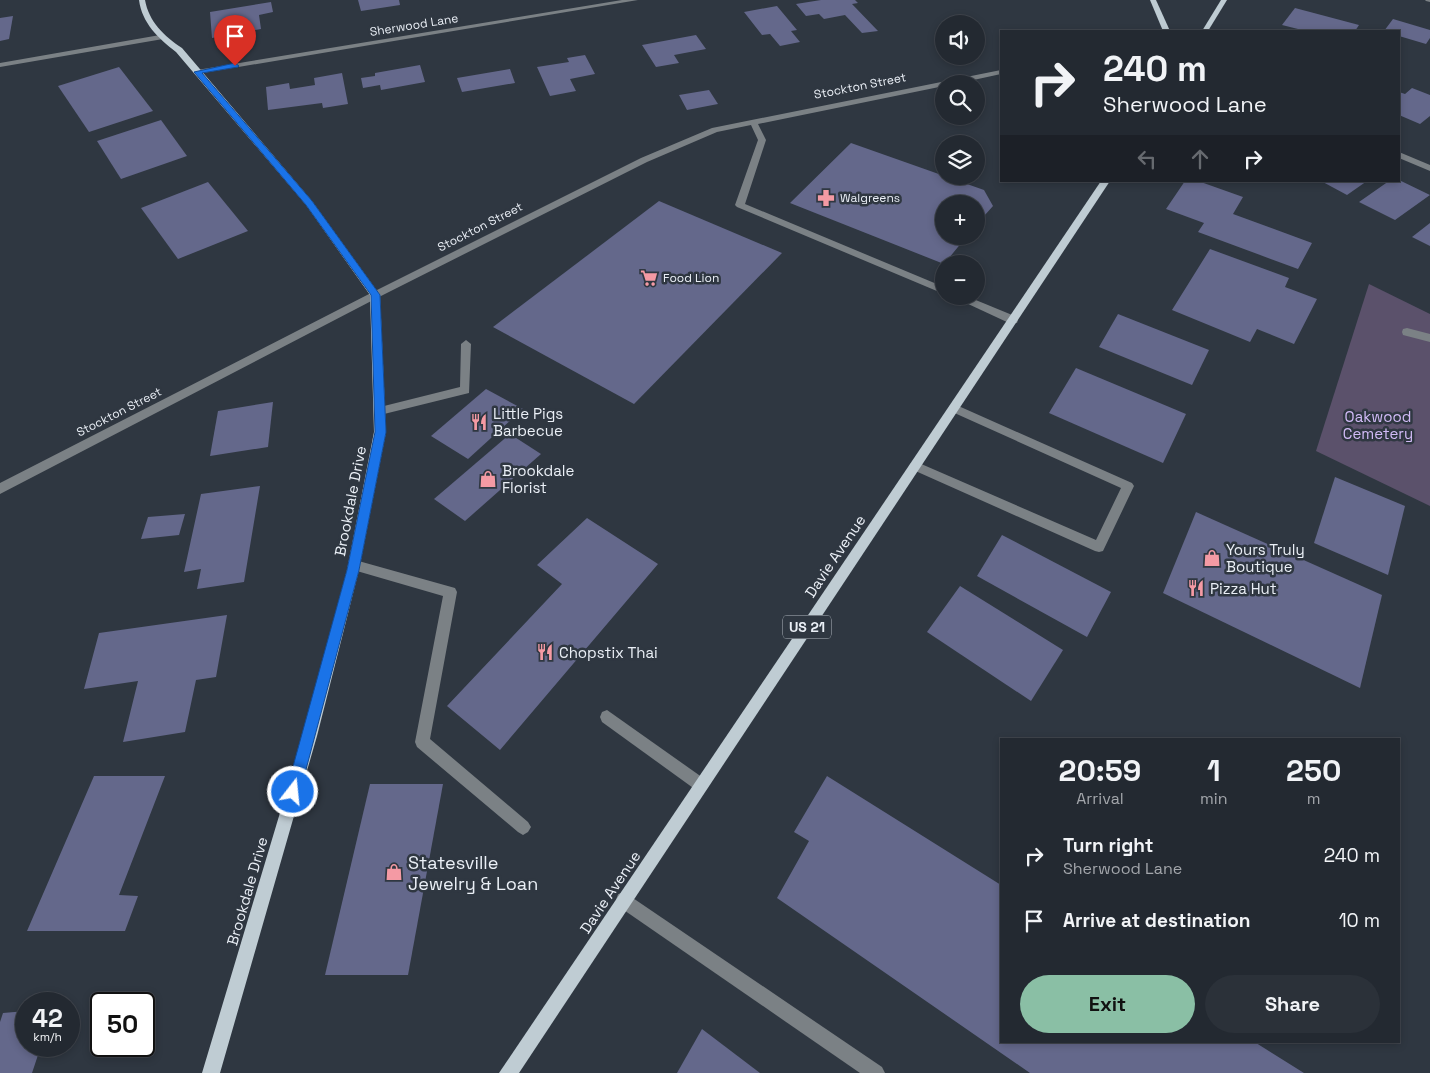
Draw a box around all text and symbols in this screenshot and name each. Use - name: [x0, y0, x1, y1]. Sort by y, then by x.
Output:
- street label: Sherwood Lane: [369, 10, 459, 40]
- pin: [214, 15, 256, 66]
- map controls: [935, 15, 985, 305]
- button: sound: [935, 15, 985, 65]
- icon: arrive: [221, 22, 249, 50]
- text: 240 m: [1103, 47, 1207, 91]
- icon: right: [1020, 50, 1085, 115]
- street label: Stockton Street: [813, 69, 907, 103]
- button: search: [935, 75, 985, 125]
- text: Sherwood Lane: [1103, 90, 1267, 118]
- button: layers: [935, 135, 985, 185]
- icon: left: [1133, 145, 1161, 173]
- icon: ahead: [1186, 145, 1214, 173]
- icon: right: [1239, 145, 1267, 173]
- pharmacy icon: Walgreens: [816, 188, 836, 208]
- place label: Walgreens: [840, 190, 900, 206]
- button: +: [935, 195, 985, 245]
- street label: Stockton Street: [435, 199, 525, 255]
- button: −: [935, 255, 985, 305]
- supermarket icon: Food Lion: [639, 268, 659, 288]
- place label: Food Lion: [663, 270, 719, 286]
- street label: Stockton Street: [74, 384, 164, 440]
- place label: Little Pigs Barbecue: [493, 404, 563, 440]
- park label: Oakwood Cemetery: [1343, 407, 1413, 443]
- restaurant icon: Little Pigs Barbecue: [469, 412, 489, 432]
- street label: Brookdale Drive: [330, 444, 370, 558]
- place label: Brookdale Florist: [502, 461, 574, 497]
- shop icon: Brookdale Florist: [478, 469, 498, 489]
- street label: Davie Avenue: [800, 511, 870, 601]
- place label: Yours Truly Boutique: [1226, 540, 1305, 576]
- shop icon: Yours Truly Boutique: [1202, 548, 1222, 568]
- restaurant icon: Pizza Hut: [1186, 578, 1206, 598]
- place label: Pizza Hut: [1210, 579, 1277, 598]
- road number: US 21: [783, 616, 831, 638]
- restaurant icon: Chopstix Thai: [535, 642, 555, 662]
- place label: Chopstix Thai: [559, 643, 658, 662]
- text: 20:59: [1059, 751, 1141, 790]
- text: 1: [1207, 751, 1221, 790]
- text: 250: [1286, 751, 1341, 790]
- position arrow: [266, 765, 318, 817]
- text: Arrival: [1076, 788, 1124, 809]
- text: min: [1200, 788, 1227, 809]
- text: m: [1307, 788, 1321, 809]
- text: Turn right: [1063, 833, 1153, 858]
- street label: Brookdale Drive: [222, 834, 272, 948]
- icon: right: [1020, 842, 1048, 870]
- text: 240 m: [1324, 843, 1380, 868]
- street label: Davie Avenue: [575, 847, 645, 937]
- place label: Statesville Jewelry & Loan: [408, 851, 538, 895]
- text: Sherwood Lane: [1063, 858, 1182, 879]
- shop icon: Statesville Jewelry & Loan: [384, 862, 404, 882]
- icon: arrive: [1020, 907, 1048, 935]
- text: Arrive at destination: [1063, 908, 1251, 933]
- text: 10 m: [1339, 908, 1380, 933]
- button: Exit: [1020, 975, 1195, 1033]
- button: Share: [1205, 975, 1380, 1033]
- speed limit sign: 50: [90, 992, 155, 1057]
- text: 42: [32, 1002, 63, 1034]
- text: km/h: [33, 1029, 62, 1045]

